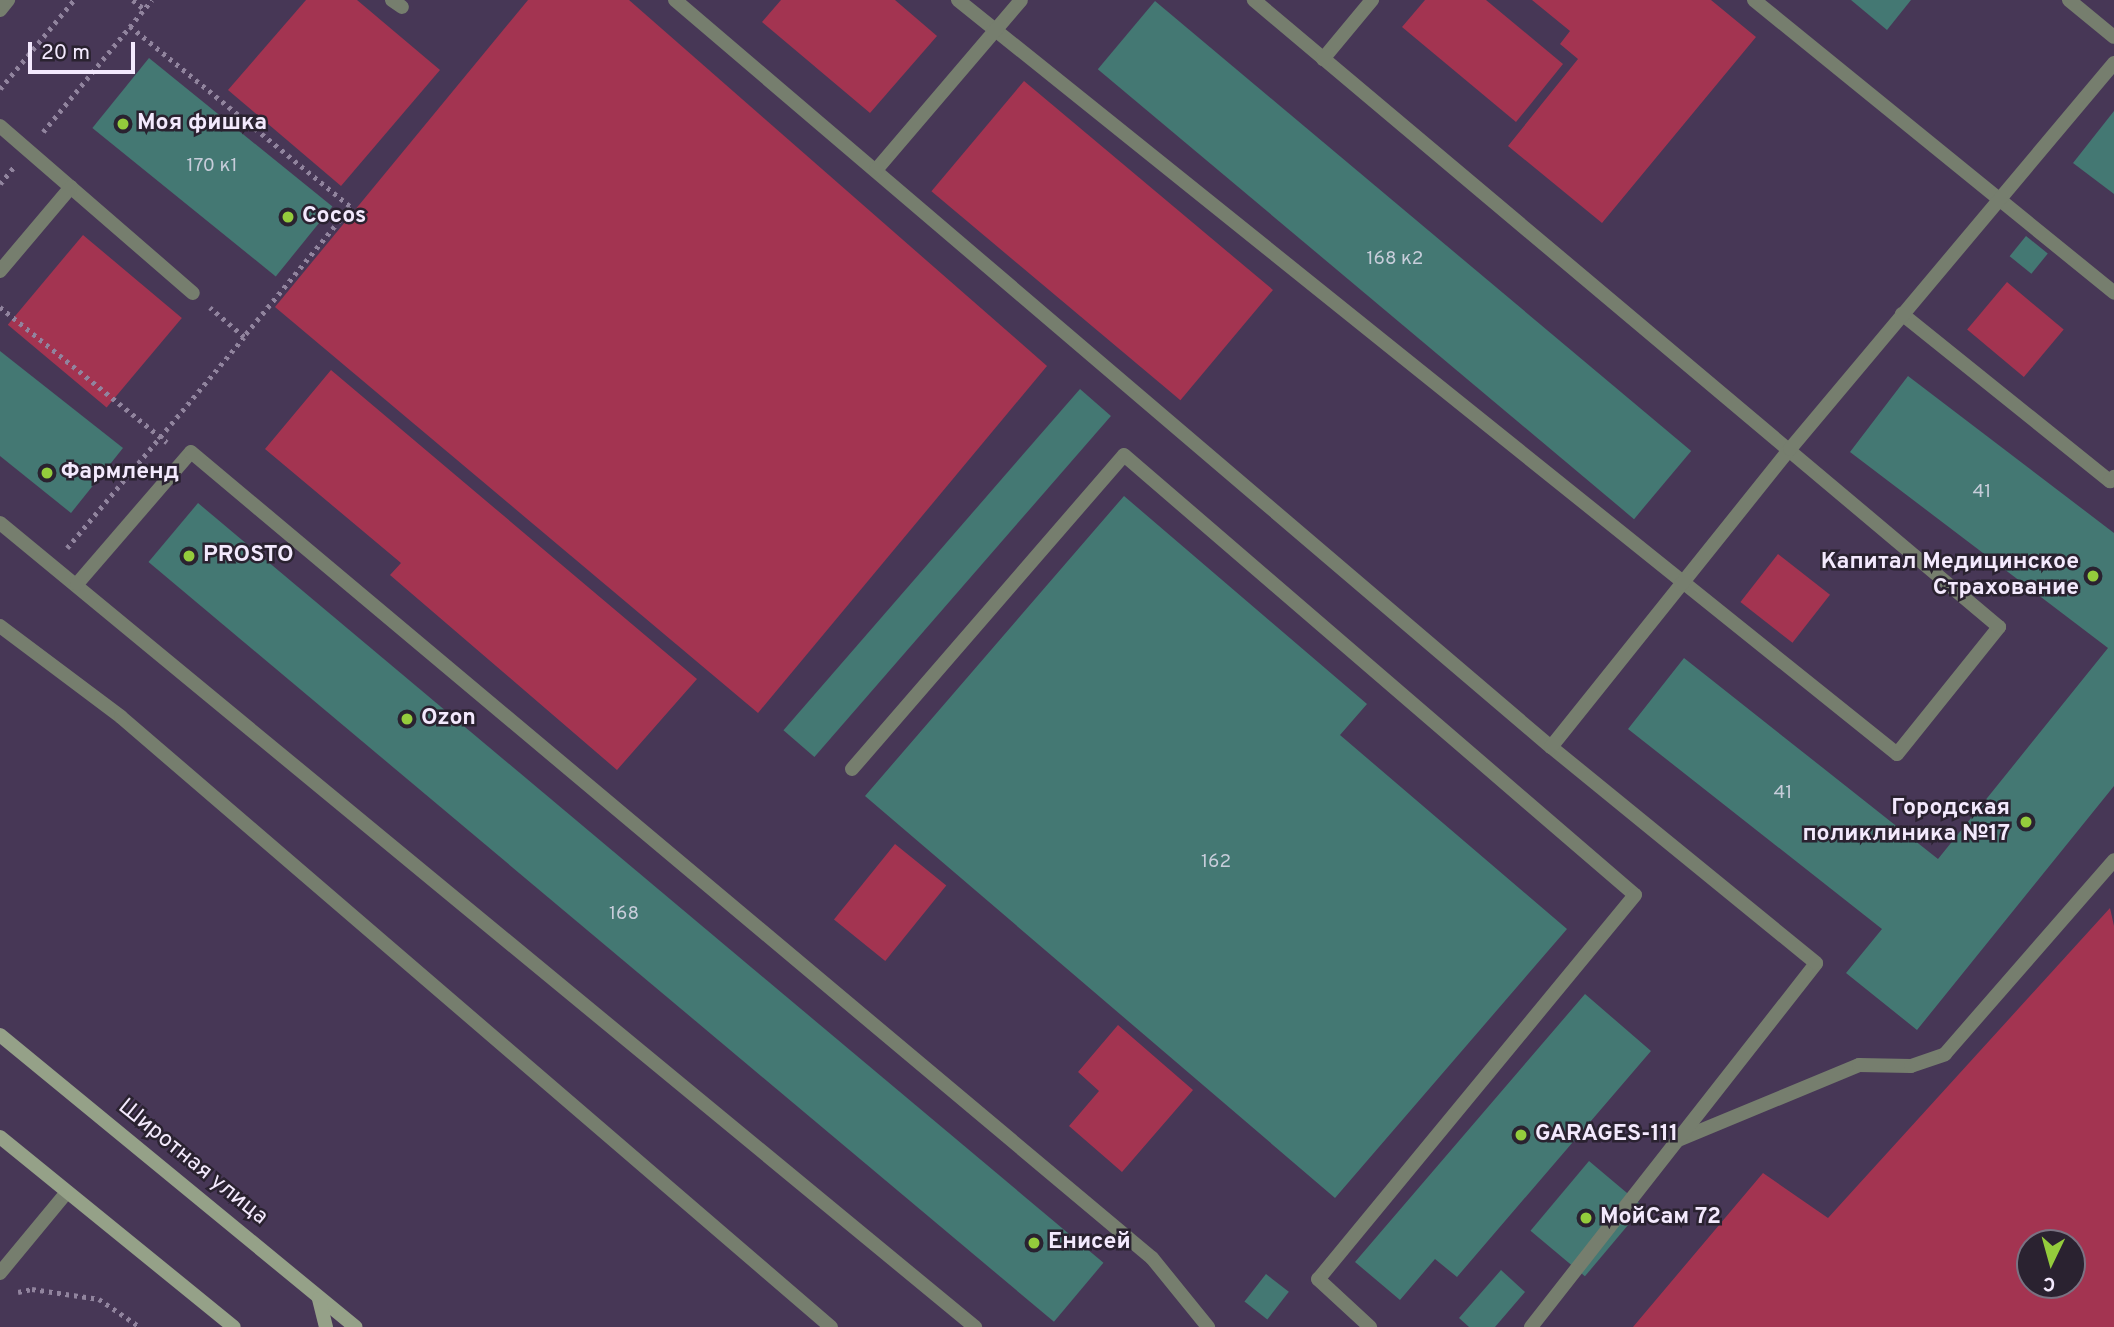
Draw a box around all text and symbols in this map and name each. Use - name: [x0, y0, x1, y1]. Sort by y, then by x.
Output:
- scale bar: [32, 28, 138, 72]
- text: 20 m: [41, 40, 90, 67]
- place label: Моя фишка: [137, 110, 267, 138]
- marker: Моя фишка: [115, 116, 131, 132]
- house number: 170 к1: [187, 156, 237, 178]
- place label: Cocos: [302, 203, 366, 231]
- marker: Cocos: [280, 209, 296, 225]
- house number: 168 к2: [1367, 249, 1423, 271]
- place label: Фармленд: [61, 459, 179, 487]
- marker: Фармленд: [39, 465, 55, 481]
- house number: 41: [1973, 482, 1991, 504]
- place label: PROSTO: [203, 542, 294, 570]
- marker: PROSTO: [181, 548, 197, 564]
- place label: Капитал Медицинское Страхование: [1821, 549, 2079, 603]
- marker: Капитал Медицинское Страхование: [2085, 568, 2101, 584]
- place label: Ozon: [421, 705, 476, 733]
- marker: Ozon: [399, 711, 415, 727]
- house number: 41: [1774, 783, 1792, 805]
- place label: Городская поликлиника №17: [1802, 795, 2010, 849]
- marker: Городская поликлиника №17: [2016, 812, 2036, 832]
- house number: 162: [1201, 852, 1231, 874]
- house number: 168: [609, 904, 639, 926]
- street label: Широтная улица: [111, 1094, 273, 1232]
- place label: GARAGES-111: [1535, 1121, 1678, 1149]
- marker: GARAGES-111: [1513, 1127, 1529, 1143]
- place label: МойСам 72: [1600, 1204, 1721, 1232]
- marker: МойСам 72: [1578, 1210, 1594, 1226]
- place label: Енисей: [1048, 1229, 1131, 1257]
- north arrow: [2016, 1229, 2086, 1299]
- marker: Енисей: [1026, 1235, 1042, 1251]
- text: С: [2042, 1270, 2056, 1295]

